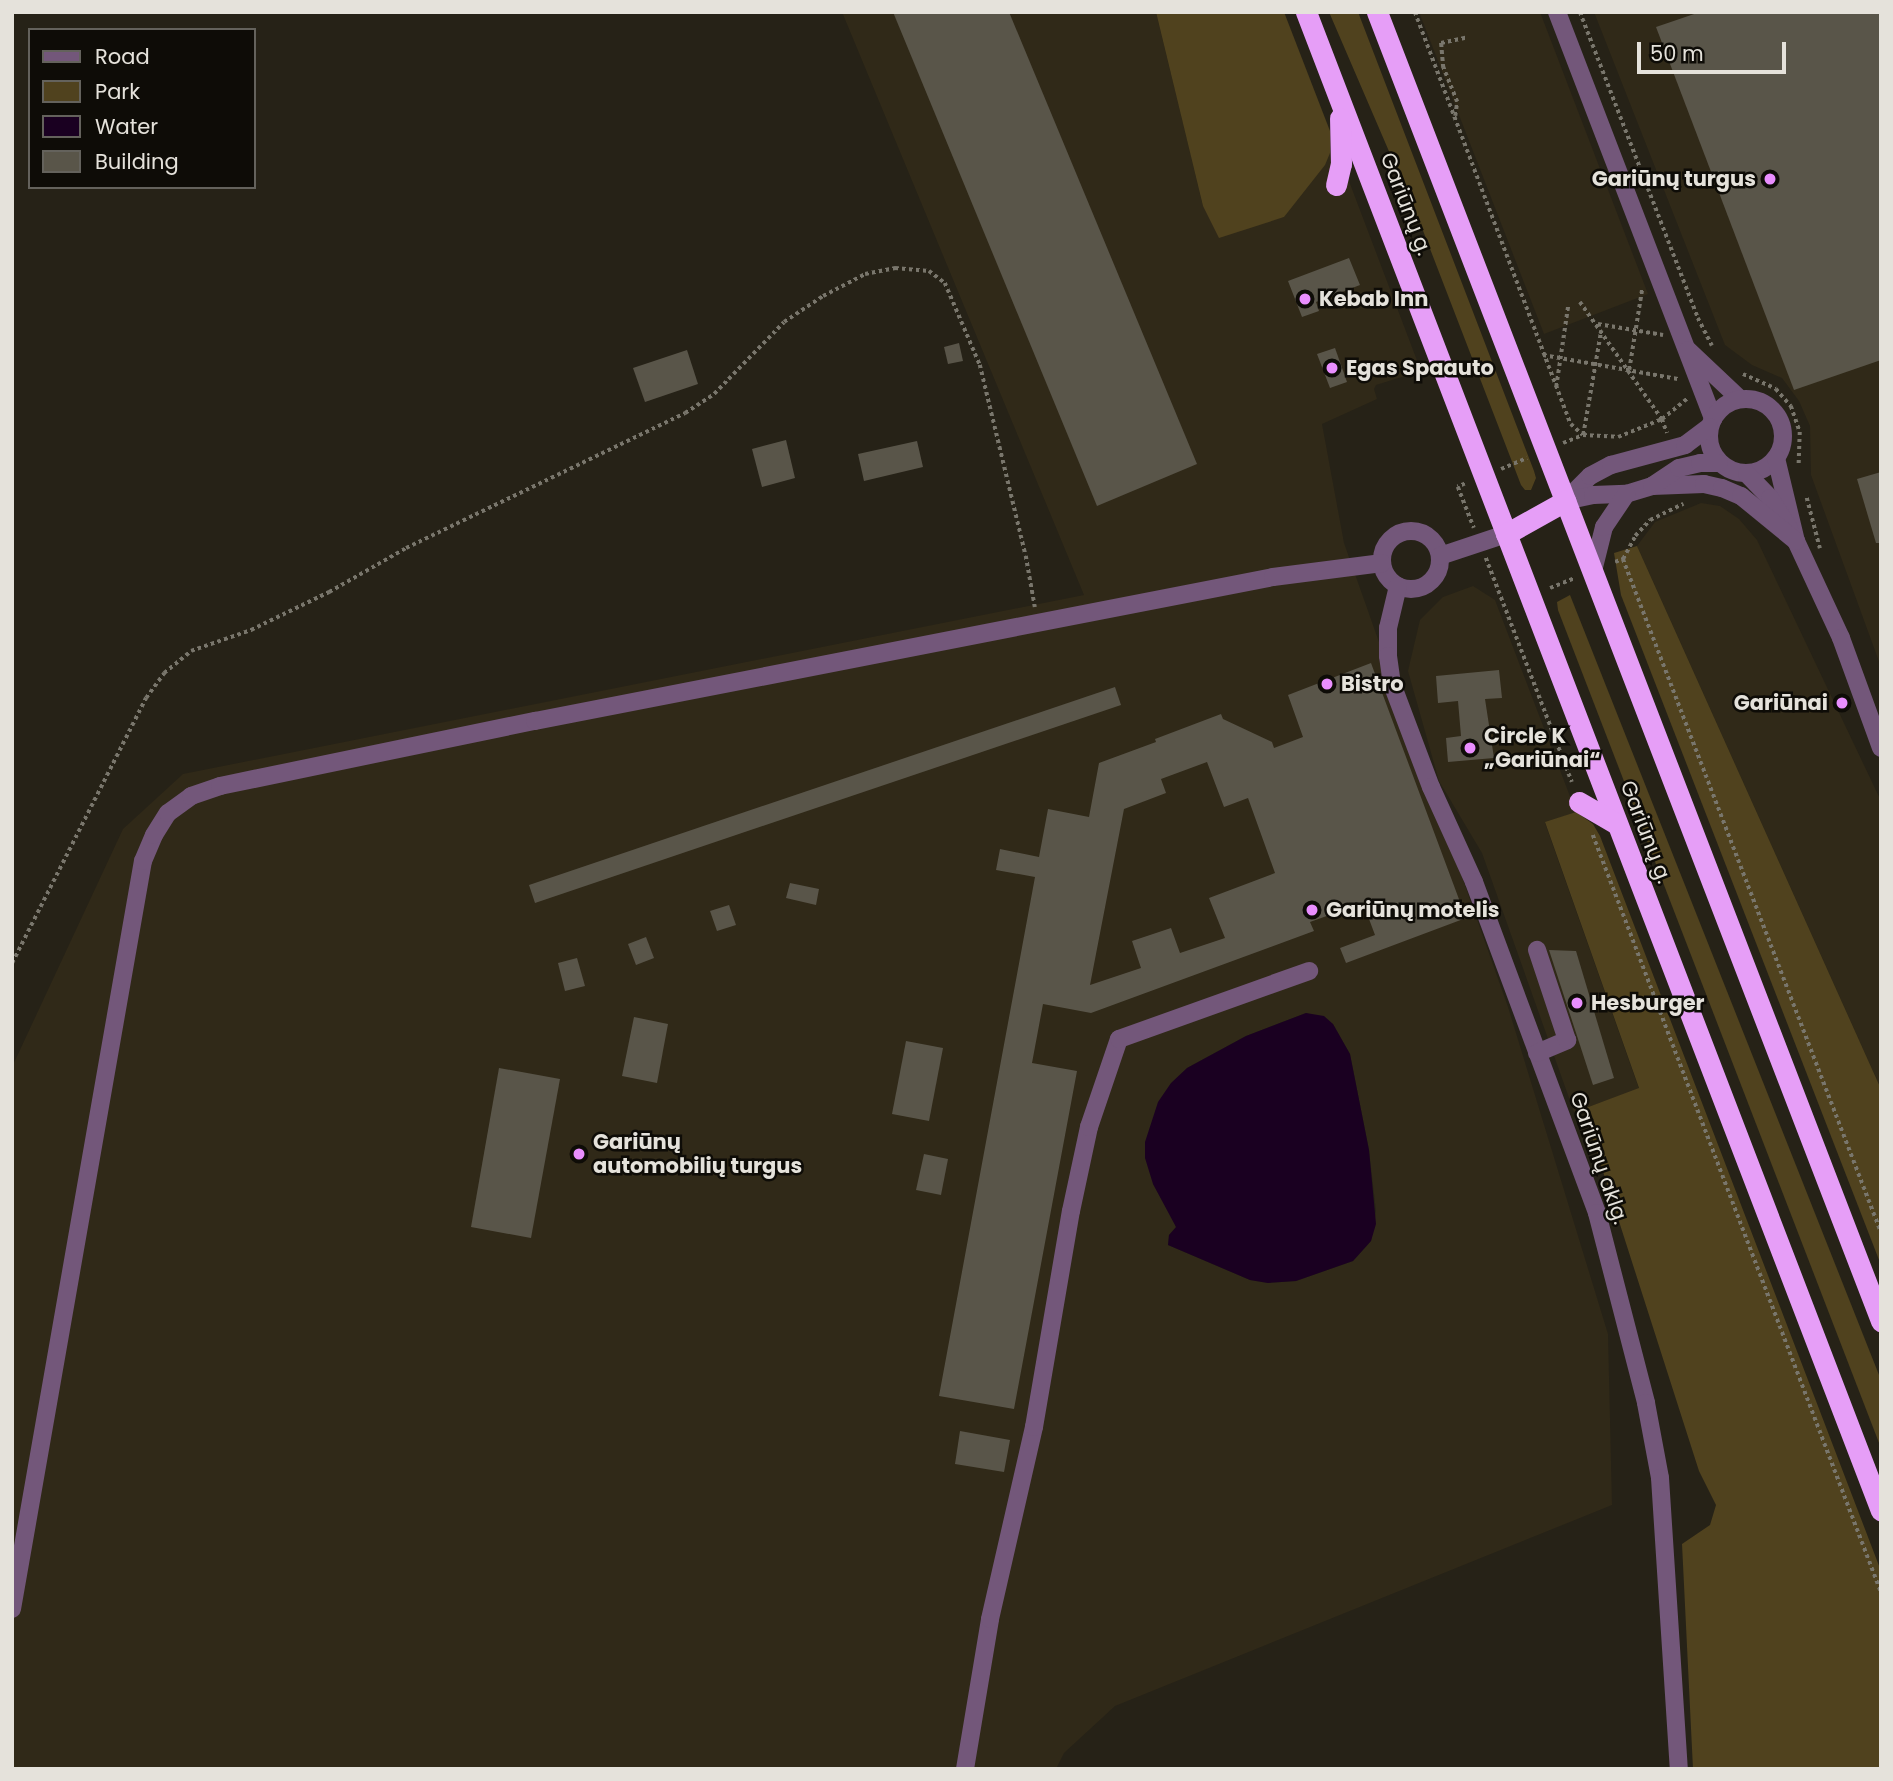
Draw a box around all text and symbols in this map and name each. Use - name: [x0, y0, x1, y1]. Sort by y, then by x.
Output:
- legend: [28, 28, 256, 189]
- scale bar: [1641, 28, 1790, 72]
- text: 50 m: [1650, 39, 1704, 68]
- text: Road: [95, 42, 150, 71]
- text: Park: [95, 77, 140, 106]
- text: Water: [95, 112, 158, 141]
- text: Building: [95, 147, 179, 176]
- street label: Gariūnų g.: [1375, 149, 1437, 259]
- place label: Gariūnų turgus: [1592, 166, 1756, 192]
- marker: Gariūnų turgus: [1762, 171, 1778, 187]
- place label: Kebab Inn: [1319, 286, 1428, 312]
- marker: Kebab Inn: [1297, 291, 1313, 307]
- place label: Egas Spaauto: [1346, 355, 1494, 381]
- marker: Egas Spaauto: [1324, 360, 1340, 376]
- place label: Bistro: [1341, 671, 1404, 697]
- marker: Bistro: [1319, 676, 1335, 692]
- place label: Gariūnai: [1734, 690, 1828, 716]
- marker: Gariūnai: [1834, 695, 1850, 711]
- place label: Circle K „Gariūnai“: [1484, 723, 1600, 773]
- marker: Circle K „Gariūnai“: [1462, 740, 1478, 756]
- street label: Gariūnų g.: [1615, 777, 1677, 887]
- place label: Gariūnų motelis: [1326, 897, 1500, 923]
- marker: Gariūnų motelis: [1304, 902, 1320, 918]
- place label: Hesburger: [1591, 990, 1705, 1016]
- marker: Hesburger: [1569, 995, 1585, 1011]
- street label: Gariūnų aklg.: [1565, 1089, 1633, 1227]
- place label: Gariūnų automobilių turgus: [593, 1129, 802, 1179]
- marker: Gariūnų automobilių turgus: [571, 1146, 587, 1162]

